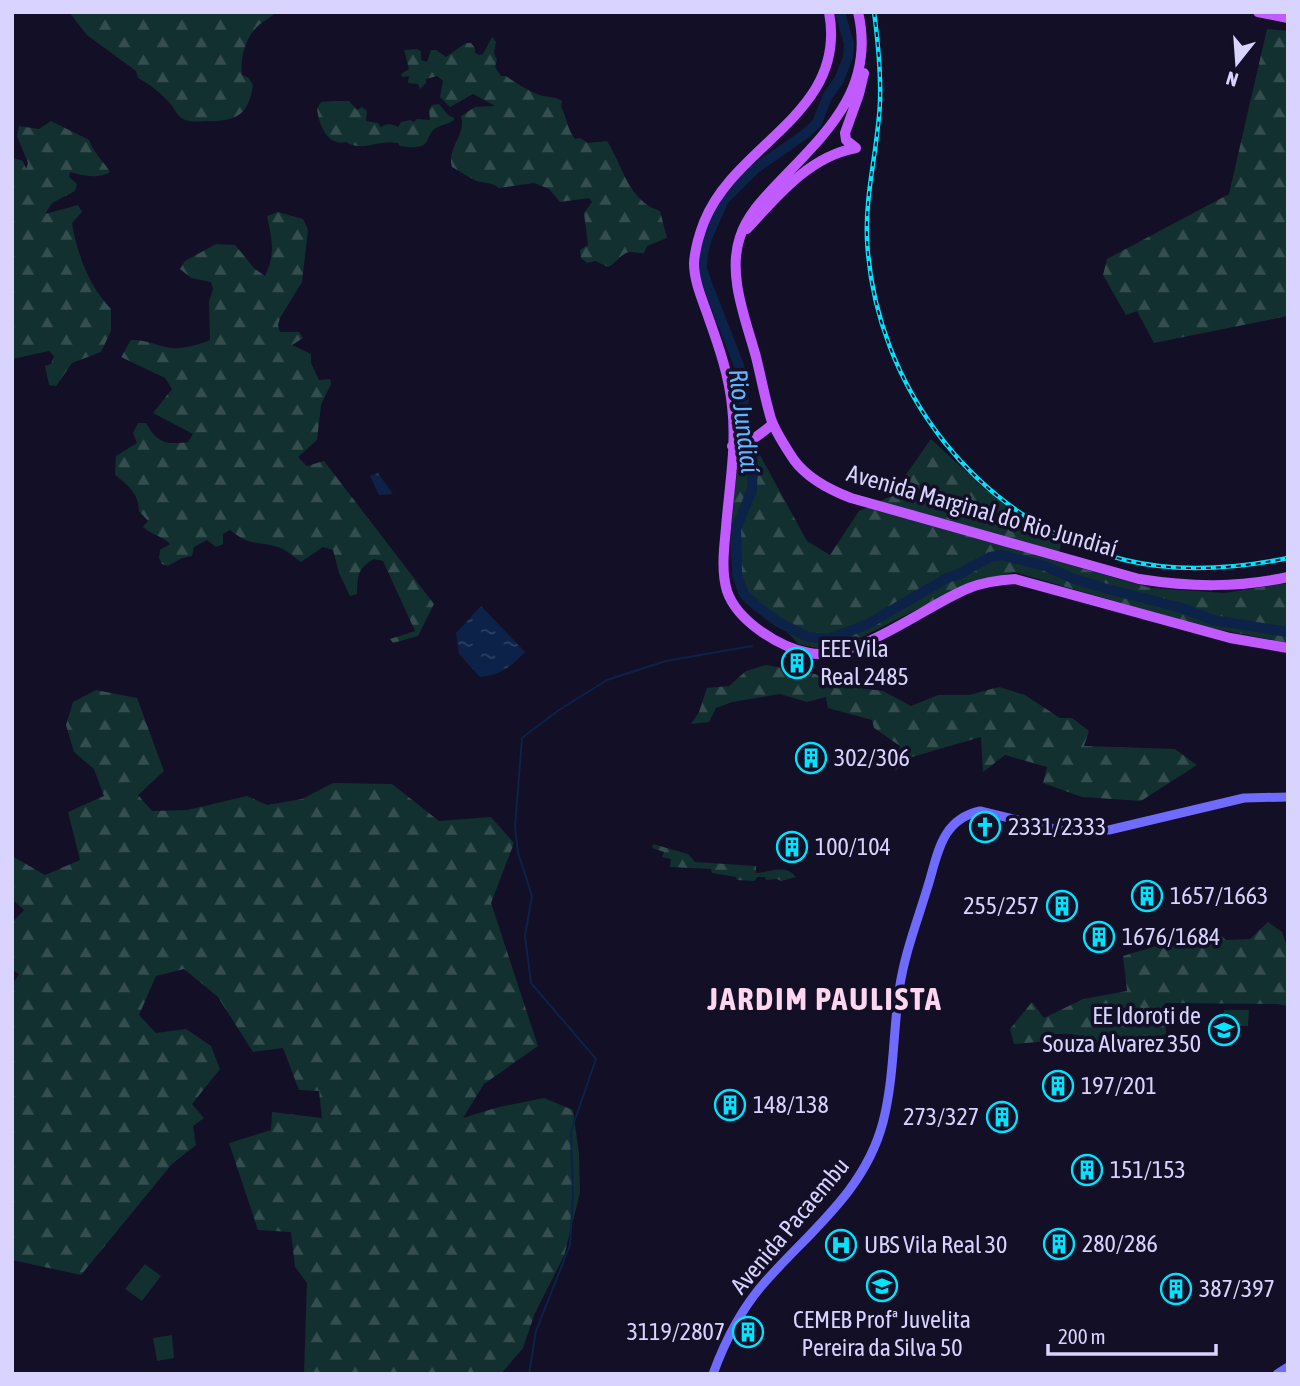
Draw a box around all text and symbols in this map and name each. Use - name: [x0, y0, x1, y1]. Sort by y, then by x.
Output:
- north arrow: [1202, 28, 1272, 98]
- text: N: [1223, 67, 1241, 91]
- water label: Rio Jundiaí: [723, 367, 765, 476]
- street label: Avenida Marginal do Rio Jundiaí: [844, 459, 1120, 562]
- place label: EEE Vila Real 2485: [820, 635, 909, 690]
- building icon: EEE Vila Real 2485: [780, 646, 814, 680]
- building icon: 302/306: [794, 741, 828, 775]
- place label: 302/306: [834, 744, 910, 771]
- church icon: 2331/2333: [968, 810, 1002, 844]
- place label: 2331/2333: [1008, 813, 1106, 840]
- building icon: 100/104: [775, 830, 809, 864]
- place label: 100/104: [815, 833, 891, 860]
- building icon: 1657/1663: [1130, 879, 1164, 913]
- place label: 1657/1663: [1170, 882, 1268, 909]
- building icon: 255/257: [1045, 889, 1079, 923]
- place label: 255/257: [963, 892, 1039, 919]
- building icon: 1676/1684: [1082, 920, 1116, 954]
- place label: 1676/1684: [1122, 923, 1220, 950]
- district label: JARDIM PAULISTA: [706, 980, 943, 1017]
- place label: EE Idoroti de Souza Alvarez 350: [1043, 1002, 1201, 1057]
- school or university icon: EE Idoroti de Souza Alvarez 350: [1207, 1013, 1241, 1047]
- building icon: 197/201: [1041, 1069, 1075, 1103]
- place label: 197/201: [1081, 1072, 1157, 1099]
- building icon: 148/138: [713, 1088, 747, 1122]
- place label: 148/138: [753, 1091, 829, 1118]
- building icon: 273/327: [985, 1100, 1019, 1134]
- place label: 273/327: [903, 1103, 979, 1130]
- street label: Avenida Pacaembu: [725, 1152, 854, 1299]
- building icon: 151/153: [1070, 1153, 1104, 1187]
- place label: 151/153: [1110, 1156, 1186, 1183]
- building icon: 280/286: [1042, 1227, 1076, 1261]
- hospital icon: UBS Vila Real 30: [824, 1228, 858, 1262]
- place label: 280/286: [1082, 1230, 1158, 1257]
- place label: UBS Vila Real 30: [864, 1231, 1007, 1258]
- school or university icon: CEMEB Profª Juvelita Pereira da Silva 50: [865, 1269, 899, 1303]
- building icon: 387/397: [1159, 1272, 1193, 1306]
- place label: 387/397: [1199, 1275, 1275, 1302]
- place label: CEMEB Profª Juvelita Pereira da Silva 50: [793, 1306, 971, 1361]
- scale bar: [1048, 1312, 1216, 1356]
- building icon: 3119/2807: [731, 1315, 765, 1349]
- place label: 3119/2807: [627, 1318, 725, 1345]
- text: 200 m: [1058, 1324, 1106, 1348]

